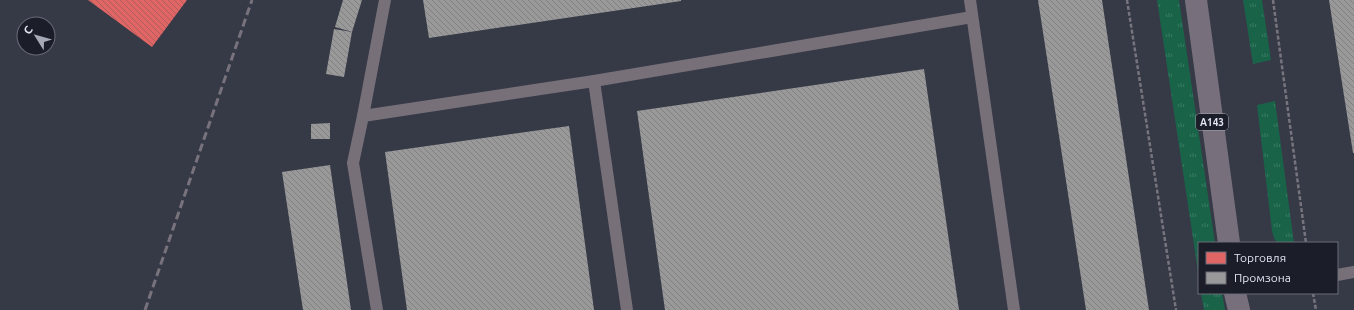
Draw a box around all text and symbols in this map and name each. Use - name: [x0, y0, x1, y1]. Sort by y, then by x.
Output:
- north arrow: [16, 16, 56, 56]
- text: С: [21, 24, 35, 36]
- road number: А143: [1196, 114, 1228, 130]
- legend: [1198, 242, 1338, 294]
- text: Торговля: [1234, 251, 1286, 264]
- text: Промзона: [1234, 271, 1291, 284]

